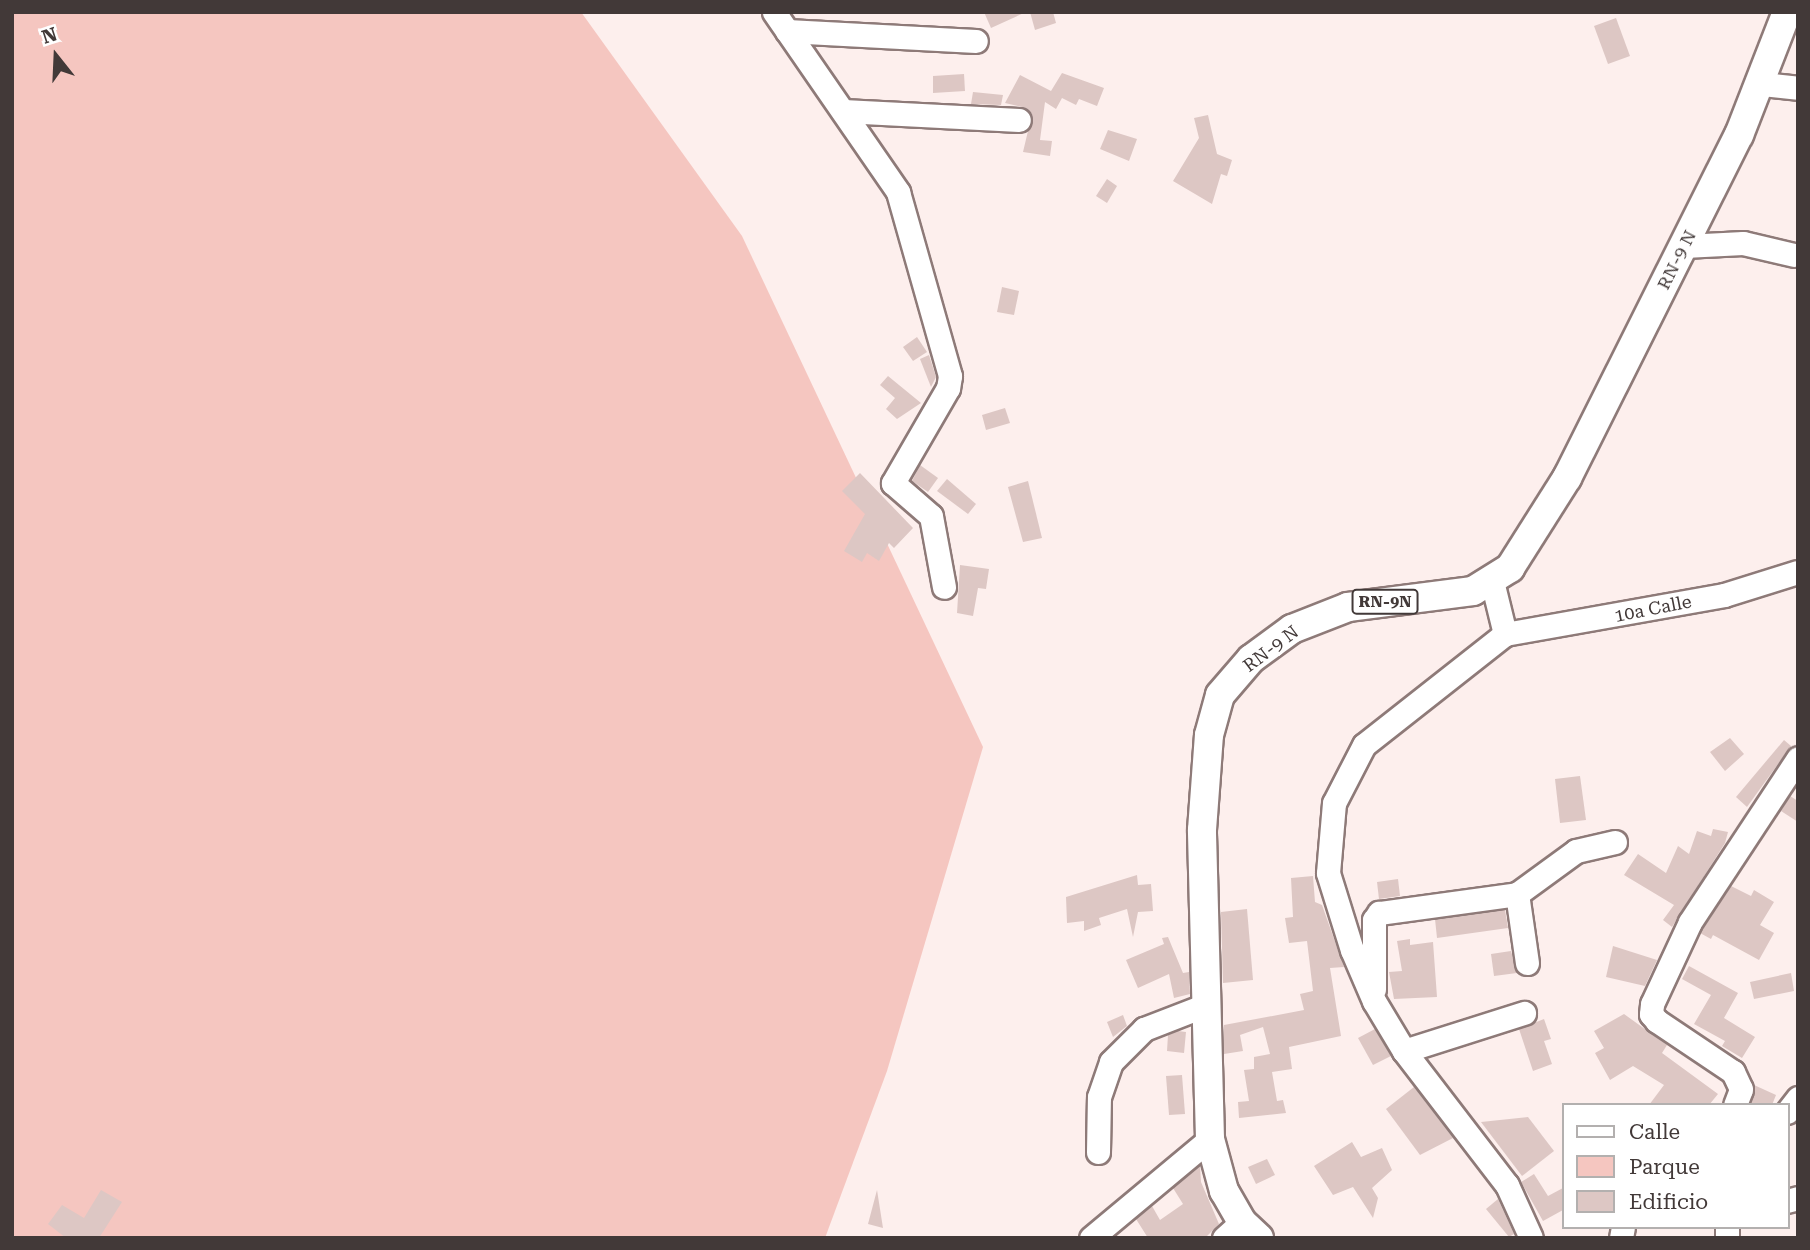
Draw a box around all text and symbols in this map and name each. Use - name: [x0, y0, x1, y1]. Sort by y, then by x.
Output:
- north arrow: [21, 21, 91, 91]
- text: N: [39, 22, 60, 49]
- street label: RN-9 N: [1653, 227, 1701, 293]
- road number: RN-9N: [1350, 590, 1420, 614]
- street label: 10a Calle: [1613, 591, 1693, 627]
- street label: RN-9 N: [1239, 621, 1303, 677]
- legend: [1562, 1103, 1789, 1229]
- text: Calle: [1629, 1120, 1680, 1144]
- text: Parque: [1629, 1155, 1700, 1179]
- text: Edificio: [1629, 1190, 1708, 1214]

